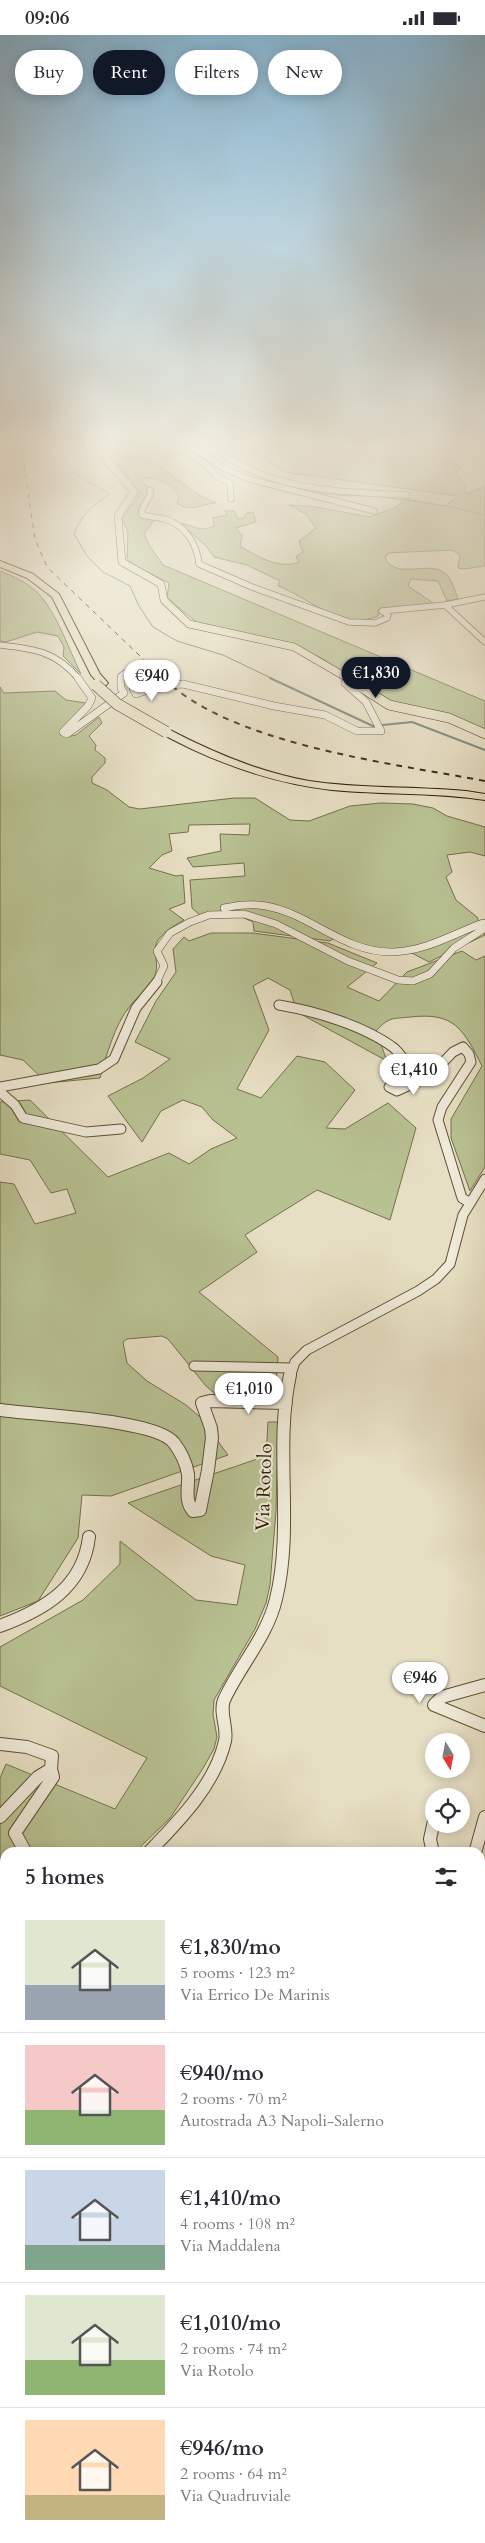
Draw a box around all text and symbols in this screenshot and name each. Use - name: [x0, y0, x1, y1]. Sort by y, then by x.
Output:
- text: 09:06: [25, 5, 69, 31]
- chip: Buy: [15, 50, 83, 95]
- chip: Rent: [93, 50, 165, 95]
- chip: Filters: [175, 50, 258, 95]
- chip: New: [268, 50, 342, 95]
- pin: €1,830: [335, 657, 417, 699]
- pin: €940: [122, 659, 182, 702]
- text: €1,830: [353, 662, 400, 684]
- text: €940: [135, 665, 169, 687]
- pin: €1,410: [373, 1053, 455, 1096]
- text: €1,410: [391, 1059, 438, 1081]
- pin: €1,010: [208, 1373, 290, 1415]
- text: €1,010: [226, 1378, 273, 1400]
- street label: Via Rotolo: [249, 1443, 279, 1531]
- pin: €946: [390, 1661, 450, 1704]
- text: €946: [403, 1667, 437, 1689]
- north arrow: [425, 1733, 470, 1777]
- map controls: [425, 1733, 470, 1833]
- button: locate: [425, 1788, 470, 1833]
- text: 5 homes: [25, 1863, 104, 1892]
- icon: filters: [432, 1863, 460, 1891]
- text: €1,830/mo: [180, 1933, 281, 1962]
- icon: home: [65, 1940, 125, 2000]
- text: 5 rooms · 123 m²: [180, 1962, 295, 1984]
- text: Via Errico De Marinis: [180, 1984, 330, 2006]
- text: €940/mo: [180, 2059, 264, 2088]
- icon: home: [65, 2065, 125, 2125]
- text: 2 rooms · 70 m²: [180, 2088, 287, 2110]
- text: Autostrada A3 Napoli-Salerno: [180, 2110, 384, 2132]
- text: €1,410/mo: [180, 2184, 281, 2213]
- icon: home: [65, 2190, 125, 2250]
- text: 4 rooms · 108 m²: [180, 2213, 295, 2235]
- text: Via Maddalena: [180, 2235, 281, 2257]
- text: €1,010/mo: [180, 2309, 281, 2338]
- icon: home: [65, 2315, 125, 2375]
- text: 2 rooms · 74 m²: [180, 2338, 287, 2360]
- text: Via Rotolo: [180, 2360, 254, 2382]
- text: €946/mo: [180, 2434, 264, 2463]
- icon: home: [65, 2440, 125, 2500]
- text: 2 rooms · 64 m²: [180, 2463, 287, 2485]
- text: Via Quadruviale: [180, 2485, 291, 2507]

